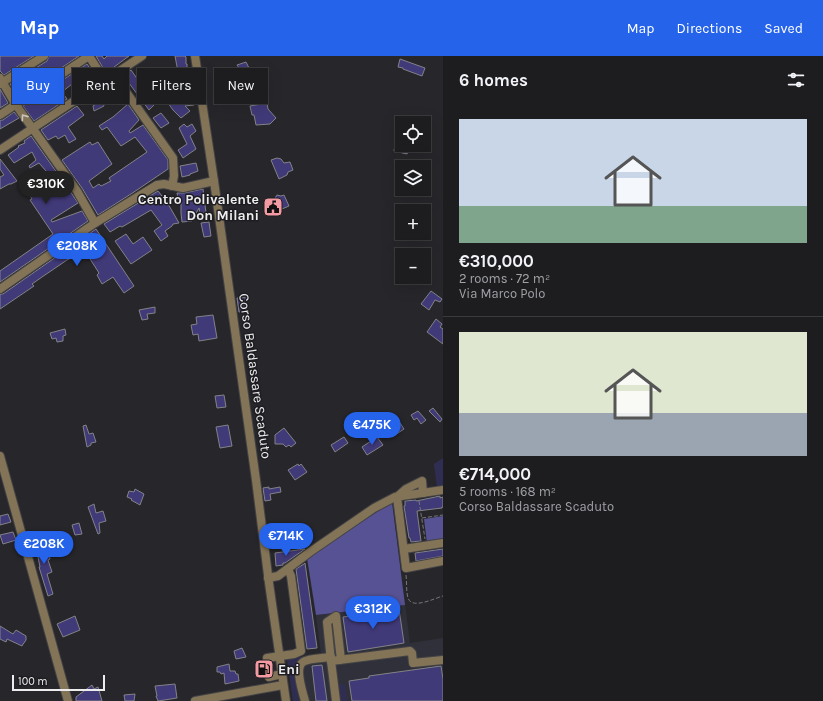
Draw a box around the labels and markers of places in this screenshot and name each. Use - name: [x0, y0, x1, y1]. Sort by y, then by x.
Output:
- pin: €310K: [18, 171, 74, 205]
- place label: Centro Polivalente Don Milani: [138, 191, 259, 224]
- public building icon: Centro Polivalente Don Milani: [262, 196, 284, 218]
- pin: €208K: [49, 233, 105, 267]
- pin: €475K: [344, 412, 400, 446]
- pin: €714K: [258, 523, 314, 557]
- pin: €208K: [16, 531, 72, 565]
- pin: €312K: [345, 596, 401, 630]
- fuel station icon: Eni: [253, 658, 275, 680]
- place label: Eni: [278, 661, 300, 678]

